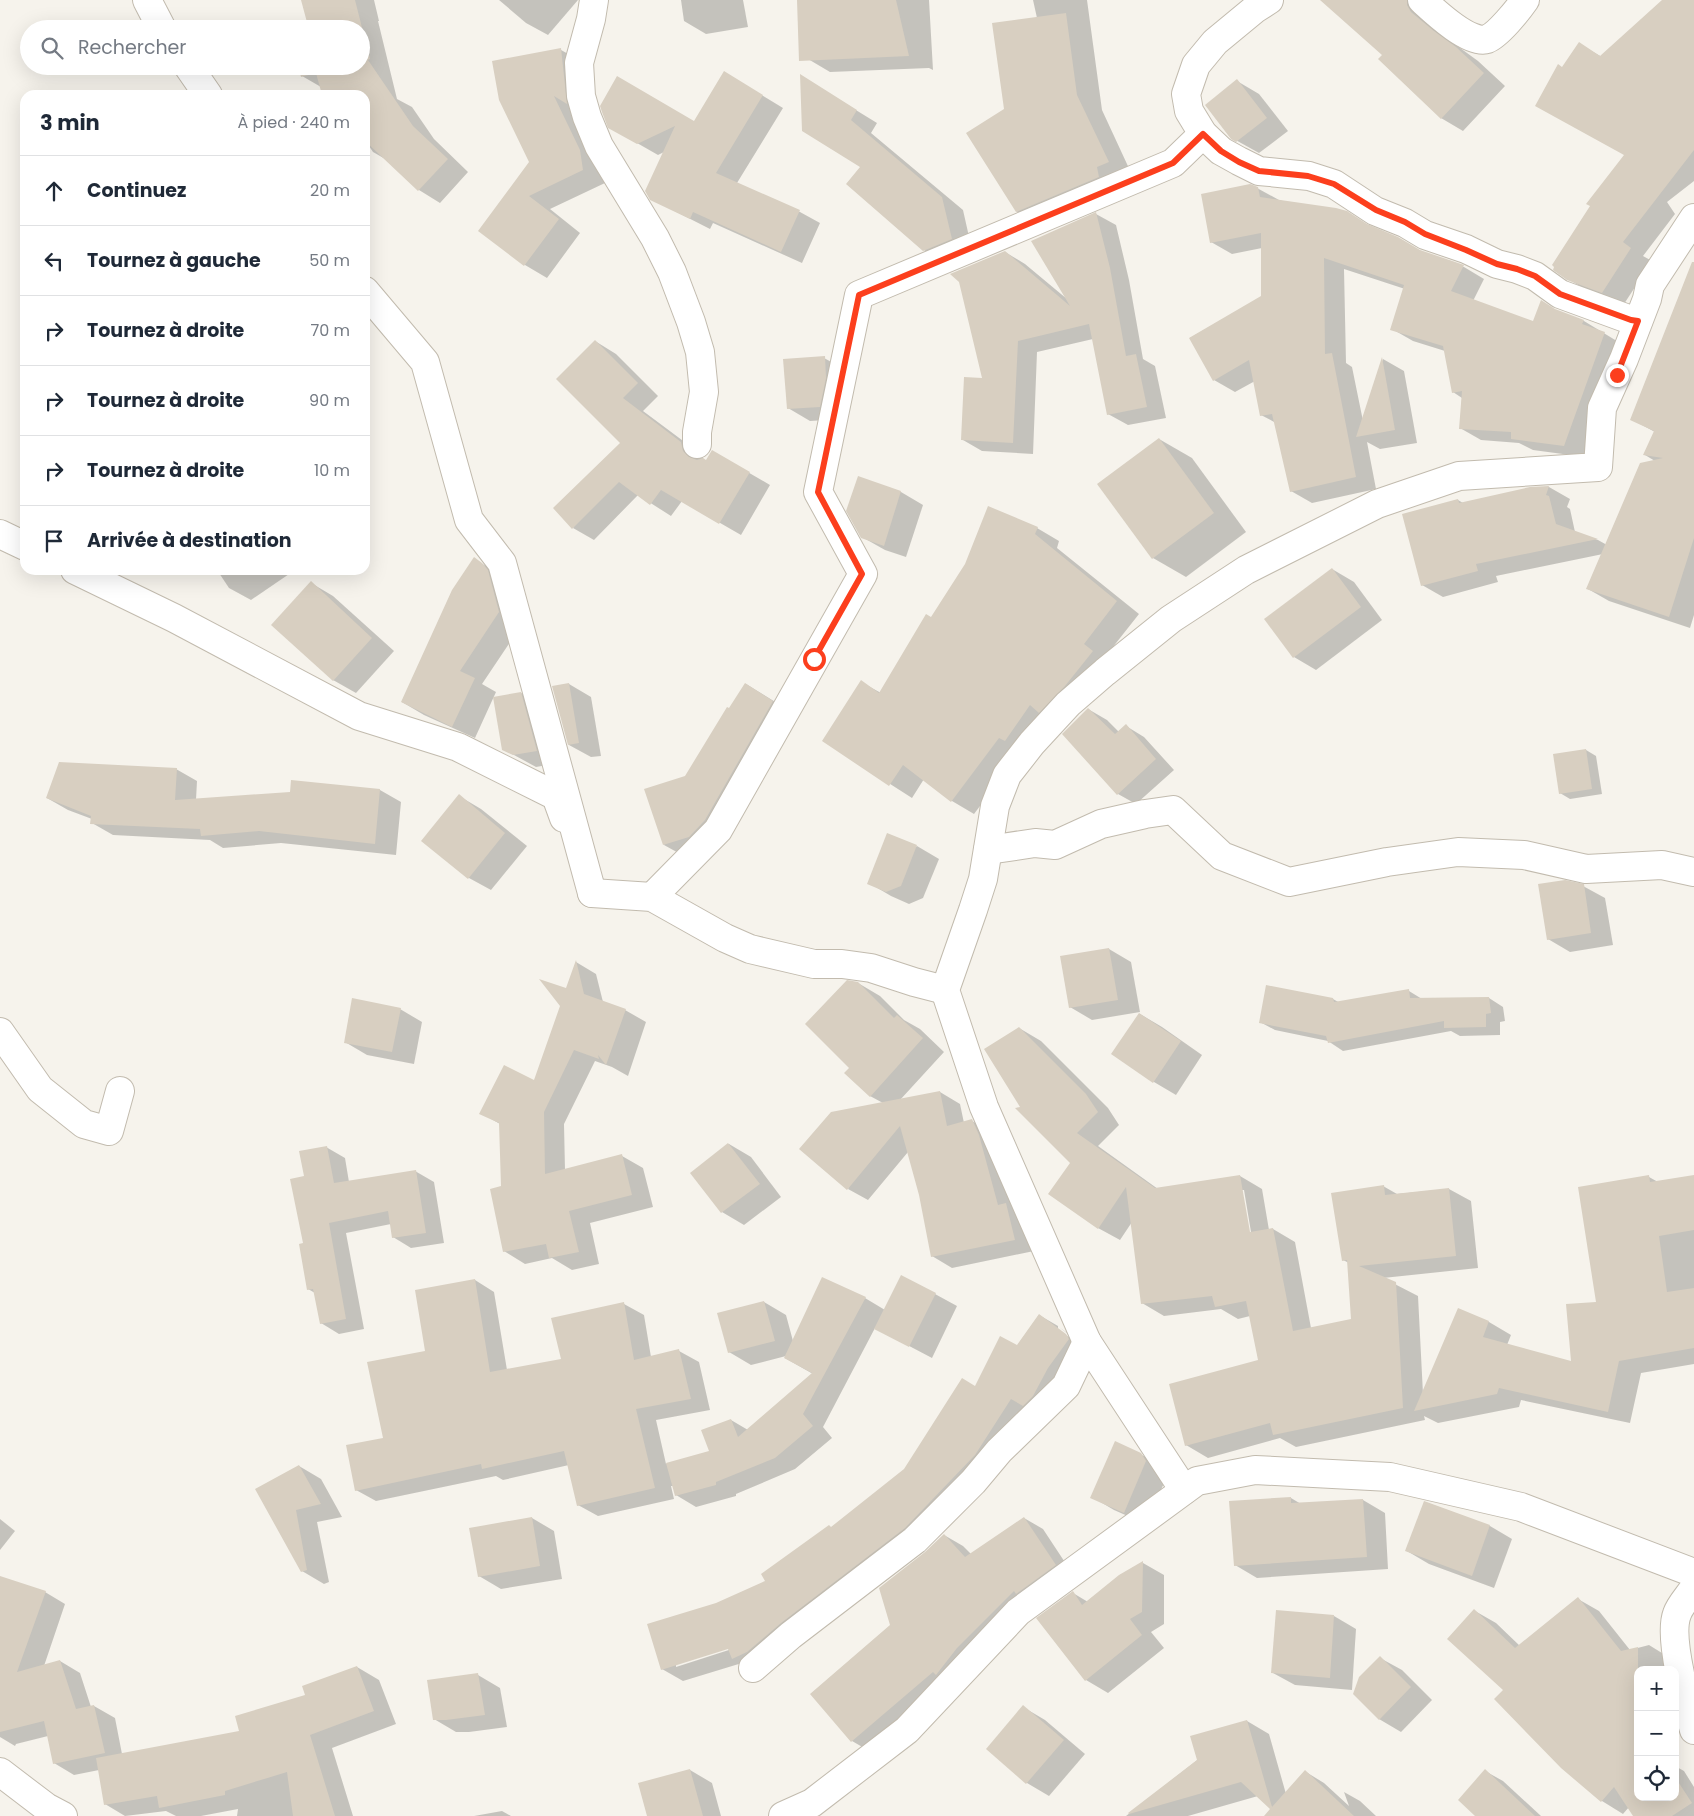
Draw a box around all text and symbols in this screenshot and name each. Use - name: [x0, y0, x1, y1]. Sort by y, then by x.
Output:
- search box: [20, 20, 370, 75]
- icon: search: [38, 34, 66, 62]
- text: Rechercher: [78, 34, 186, 61]
- text: 3 min: [40, 108, 100, 137]
- text: À pied · 240 m: [237, 111, 350, 134]
- icon: ahead: [40, 177, 68, 205]
- text: Continuez: [87, 177, 186, 204]
- text: 20 m: [310, 179, 350, 202]
- icon: left: [40, 247, 68, 275]
- text: Tournez à gauche: [87, 247, 261, 274]
- text: 50 m: [309, 249, 350, 272]
- icon: right: [40, 317, 68, 345]
- text: Tournez à droite: [87, 317, 244, 344]
- text: 70 m: [310, 319, 350, 342]
- route end: [1606, 364, 1629, 387]
- icon: right: [40, 387, 68, 415]
- text: Tournez à droite: [87, 387, 244, 414]
- text: 90 m: [309, 389, 350, 412]
- icon: right: [40, 457, 68, 485]
- text: Tournez à droite: [87, 457, 244, 484]
- text: 10 m: [314, 459, 350, 482]
- icon: arrive: [40, 527, 68, 555]
- text: Arrivée à destination: [87, 527, 292, 554]
- route start: [803, 648, 826, 671]
- map controls: [1634, 1666, 1679, 1801]
- button: +: [1634, 1666, 1679, 1711]
- button: −: [1634, 1711, 1679, 1756]
- button: locate: [1634, 1756, 1679, 1801]

